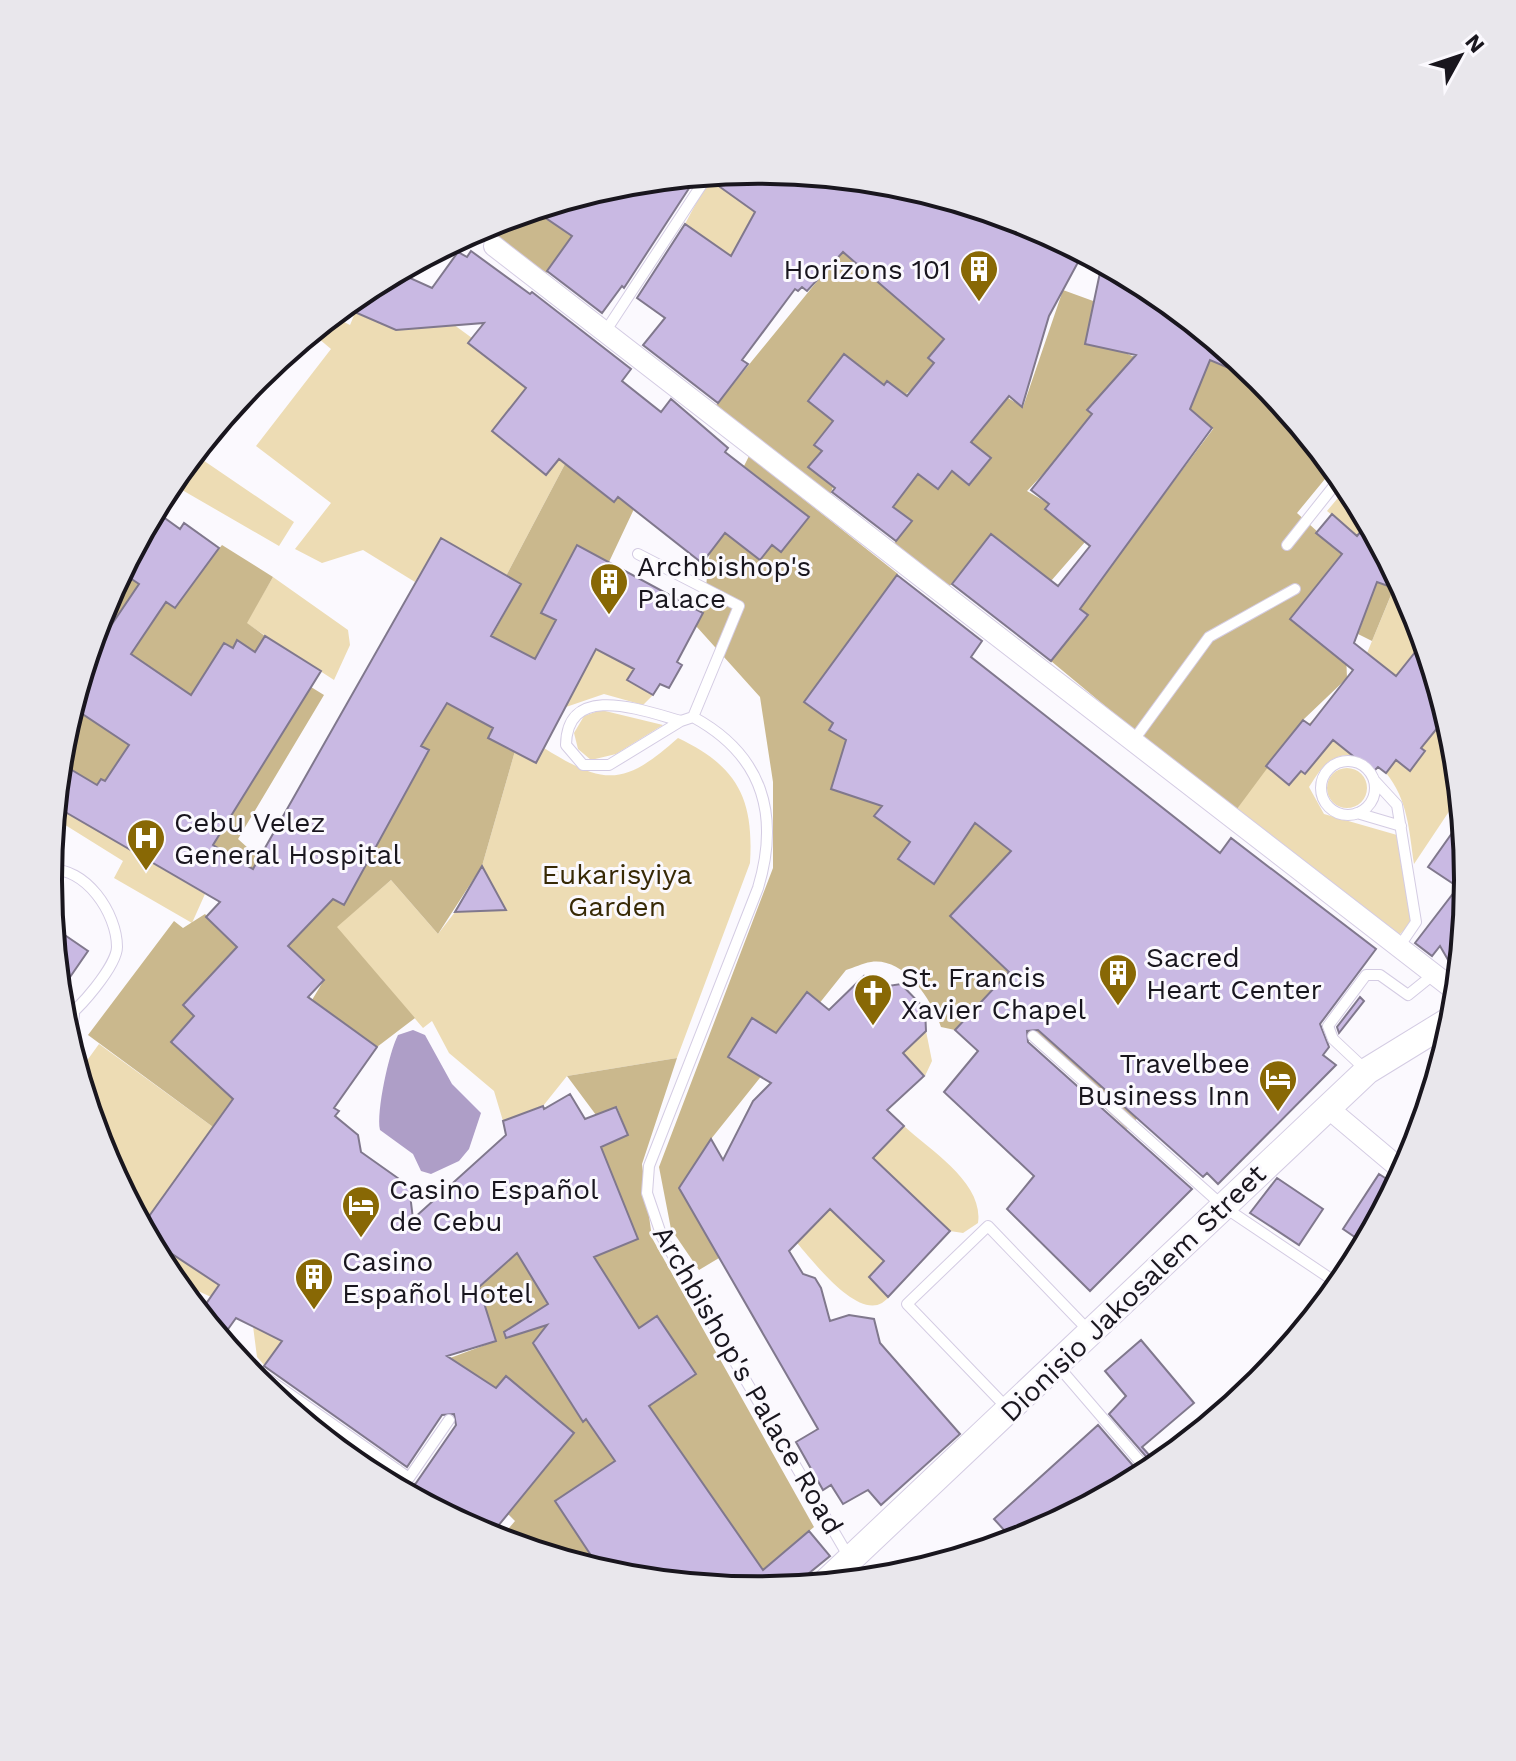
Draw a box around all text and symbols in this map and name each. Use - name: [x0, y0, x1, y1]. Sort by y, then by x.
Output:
- north arrow: [1420, 16, 1500, 96]
- text: N: [1460, 29, 1490, 58]
- building icon: Horizons 101: [958, 248, 1000, 303]
- place label: Horizons 101: [783, 253, 951, 286]
- place label: Archbishop's Palace: [637, 550, 811, 615]
- building icon: Archbishop's Palace: [588, 561, 630, 616]
- place label: Cebu Velez General Hospital: [174, 806, 401, 871]
- hospital icon: Cebu Velez General Hospital: [125, 817, 167, 872]
- park label: Eukarisyiya Garden: [542, 858, 693, 923]
- place label: Sacred Heart Center: [1146, 941, 1322, 1006]
- building icon: Sacred Heart Center: [1097, 952, 1139, 1007]
- place label: St. Francis Xavier Chapel: [901, 961, 1087, 1026]
- church icon: St. Francis Xavier Chapel: [852, 972, 894, 1027]
- place label: Travelbee Business Inn: [1077, 1047, 1250, 1112]
- hotel icon: Travelbee Business Inn: [1257, 1058, 1299, 1113]
- street label: Dionisio Jakosalem Street: [993, 1157, 1273, 1429]
- place label: Casino Español de Cebu: [389, 1173, 599, 1238]
- hotel icon: Casino Español de Cebu: [340, 1184, 382, 1239]
- street label: Archbishop's Palace Road: [646, 1220, 850, 1540]
- place label: Casino Español Hotel: [342, 1245, 533, 1310]
- building icon: Casino Español Hotel: [293, 1256, 335, 1311]

